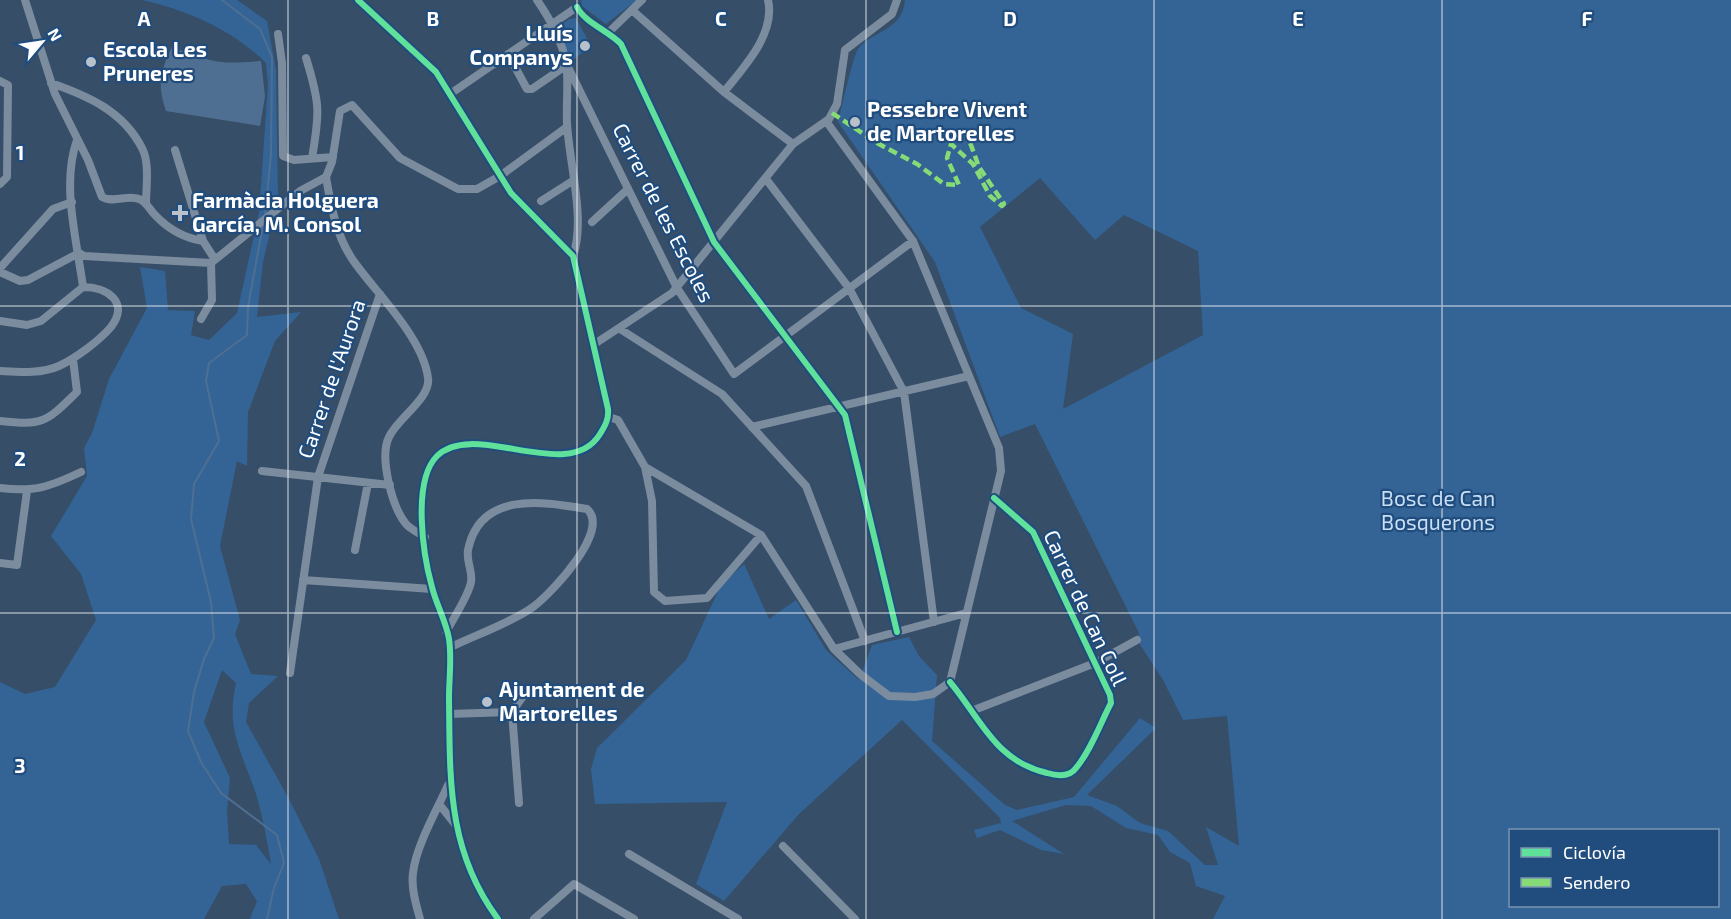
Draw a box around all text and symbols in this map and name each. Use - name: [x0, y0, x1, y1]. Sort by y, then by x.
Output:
- text: A: [137, 6, 151, 30]
- text: B: [427, 6, 439, 30]
- text: C: [715, 6, 727, 30]
- text: D: [1003, 6, 1017, 30]
- text: E: [1292, 6, 1304, 30]
- text: F: [1581, 6, 1593, 30]
- north arrow: [12, 12, 72, 72]
- place label: Lluís Companys: [470, 20, 573, 70]
- text: N: [44, 25, 67, 44]
- place label: Escola Les Pruneres: [103, 36, 207, 85]
- marker: Lluís Companys: [578, 39, 592, 53]
- marker: Escola Les Pruneres: [84, 55, 98, 69]
- place label: Pessebre Vivent de Martorelles: [867, 96, 1027, 145]
- marker: Pessebre Vivent de Martorelles: [848, 115, 862, 129]
- street label: Carrer de les Escoles: [608, 119, 720, 306]
- text: 1: [16, 140, 24, 164]
- place label: Farmàcia Holguera García, M. Consol: [192, 187, 379, 236]
- marker: Farmàcia Holguera García, M. Consol: [173, 206, 187, 220]
- street label: Carrer de l'Aurora: [292, 296, 370, 461]
- text: 2: [14, 446, 26, 470]
- park label: Bosc de Can Bosquerons: [1381, 485, 1495, 534]
- street label: Carrer de Can Coll: [1039, 526, 1134, 690]
- place label: Ajuntament de Martorelles: [499, 676, 645, 725]
- marker: Ajuntament de Martorelles: [480, 695, 494, 709]
- text: 3: [14, 753, 26, 777]
- legend: [1509, 829, 1719, 907]
- text: Ciclovía: [1563, 841, 1626, 863]
- text: Sendero: [1563, 871, 1630, 893]

